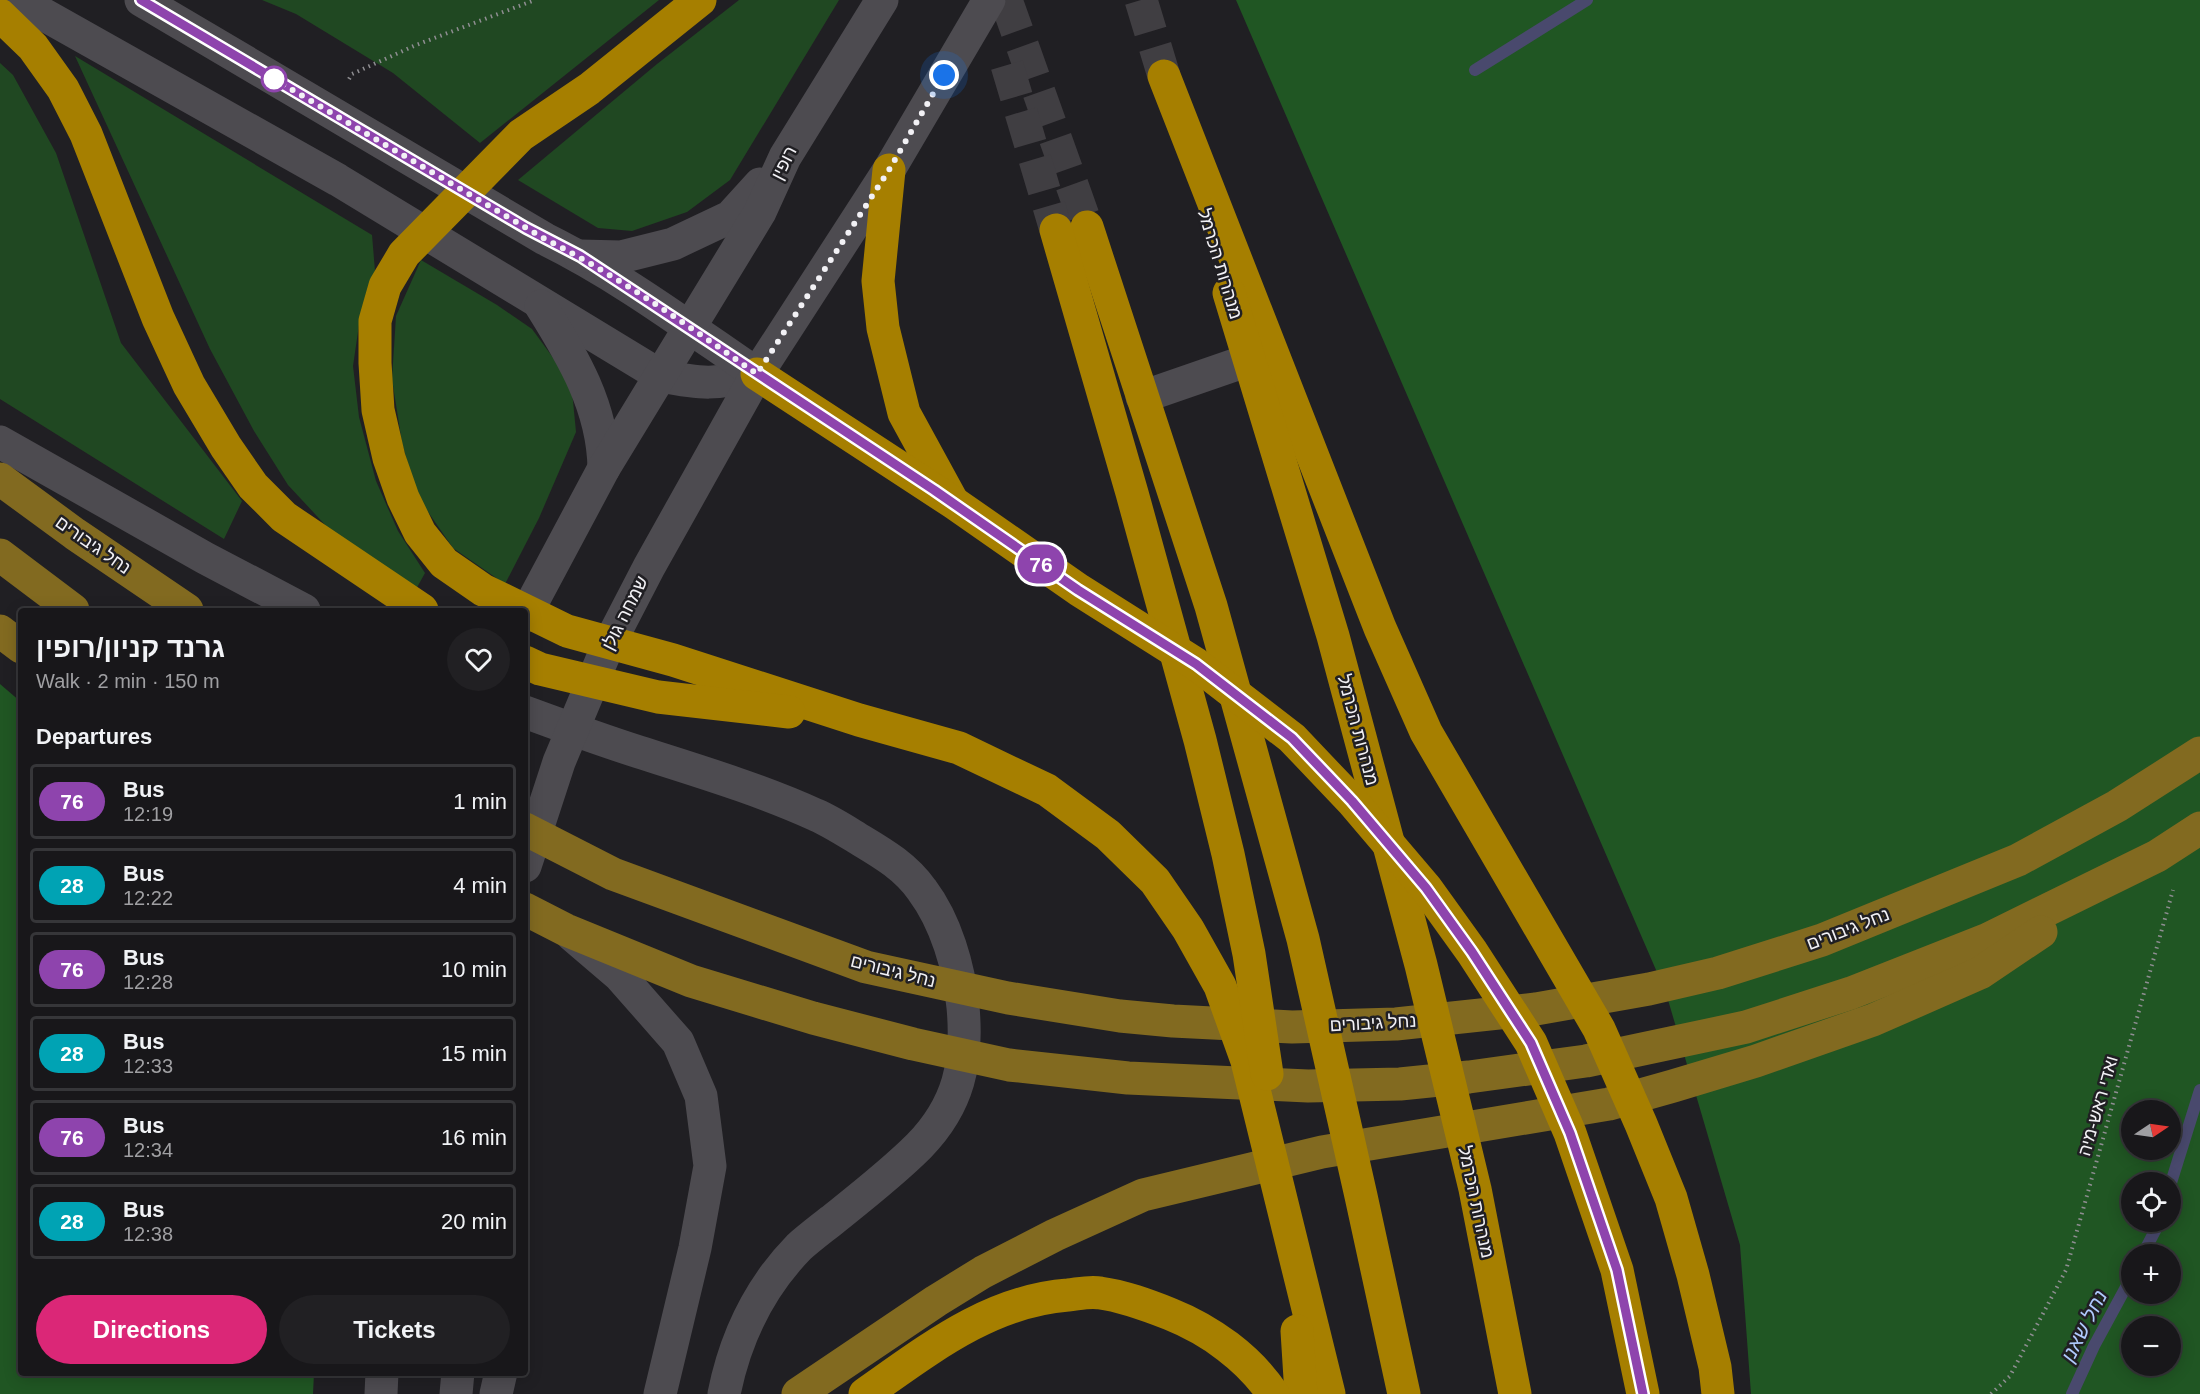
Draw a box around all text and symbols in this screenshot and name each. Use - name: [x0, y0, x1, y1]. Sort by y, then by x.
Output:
- your location: [929, 60, 959, 90]
- unlabelled marker: [261, 66, 287, 92]
- street label: רופין: [767, 143, 801, 183]
- street label: מנהרות הכרמל: [1194, 206, 1246, 322]
- street label: נחל גיבורים: [52, 512, 134, 578]
- line badge: 76: [1014, 544, 1068, 584]
- text: 76: [1029, 553, 1053, 576]
- street label: שמחה גולן: [598, 573, 652, 653]
- button: heart: [447, 628, 510, 691]
- text: גרנד קניון/רופין: [36, 632, 225, 663]
- text: Walk · 2 min · 150 m: [36, 670, 220, 692]
- street label: מנהרות הכרמל: [1334, 672, 1382, 788]
- text: Departures: [36, 724, 152, 749]
- text: Bus: [123, 777, 165, 802]
- text: 1 min: [453, 789, 507, 814]
- text: 76: [60, 790, 84, 813]
- text: 12:19: [123, 803, 173, 825]
- text: Bus: [123, 861, 165, 886]
- text: 4 min: [453, 873, 507, 898]
- text: 28: [60, 874, 84, 897]
- text: 12:22: [123, 887, 173, 909]
- street label: נחל גיבורים: [1804, 904, 1892, 954]
- text: Bus: [123, 945, 165, 970]
- street label: נחל גיבורים: [848, 951, 938, 991]
- text: 10 min: [441, 957, 507, 982]
- text: 76: [60, 958, 84, 981]
- text: 12:28: [123, 971, 173, 993]
- street label: נחל גיבורים: [1329, 1011, 1417, 1035]
- text: Bus: [123, 1029, 165, 1054]
- text: 15 min: [441, 1041, 507, 1066]
- text: 28: [60, 1042, 84, 1065]
- street label: ואדי ראש-מיה: [2074, 1054, 2122, 1158]
- text: 12:33: [123, 1055, 173, 1077]
- north arrow: [2121, 1100, 2181, 1160]
- map controls: [2121, 1100, 2181, 1376]
- text: Bus: [123, 1113, 165, 1138]
- text: 16 min: [441, 1125, 507, 1150]
- text: 76: [60, 1126, 84, 1149]
- text: 12:34: [123, 1139, 173, 1161]
- street label: מנהרות הכרמל: [1454, 1144, 1498, 1260]
- button: locate: [2121, 1172, 2181, 1232]
- text: Bus: [123, 1197, 165, 1222]
- text: 20 min: [441, 1209, 507, 1234]
- text: 28: [60, 1210, 84, 1233]
- text: 12:38: [123, 1223, 173, 1245]
- button: +: [2121, 1244, 2181, 1304]
- water label: נחל שאנן: [2056, 1287, 2111, 1366]
- button: Directions: [36, 1295, 267, 1364]
- button: Tickets: [279, 1295, 510, 1364]
- button: −: [2121, 1316, 2181, 1376]

